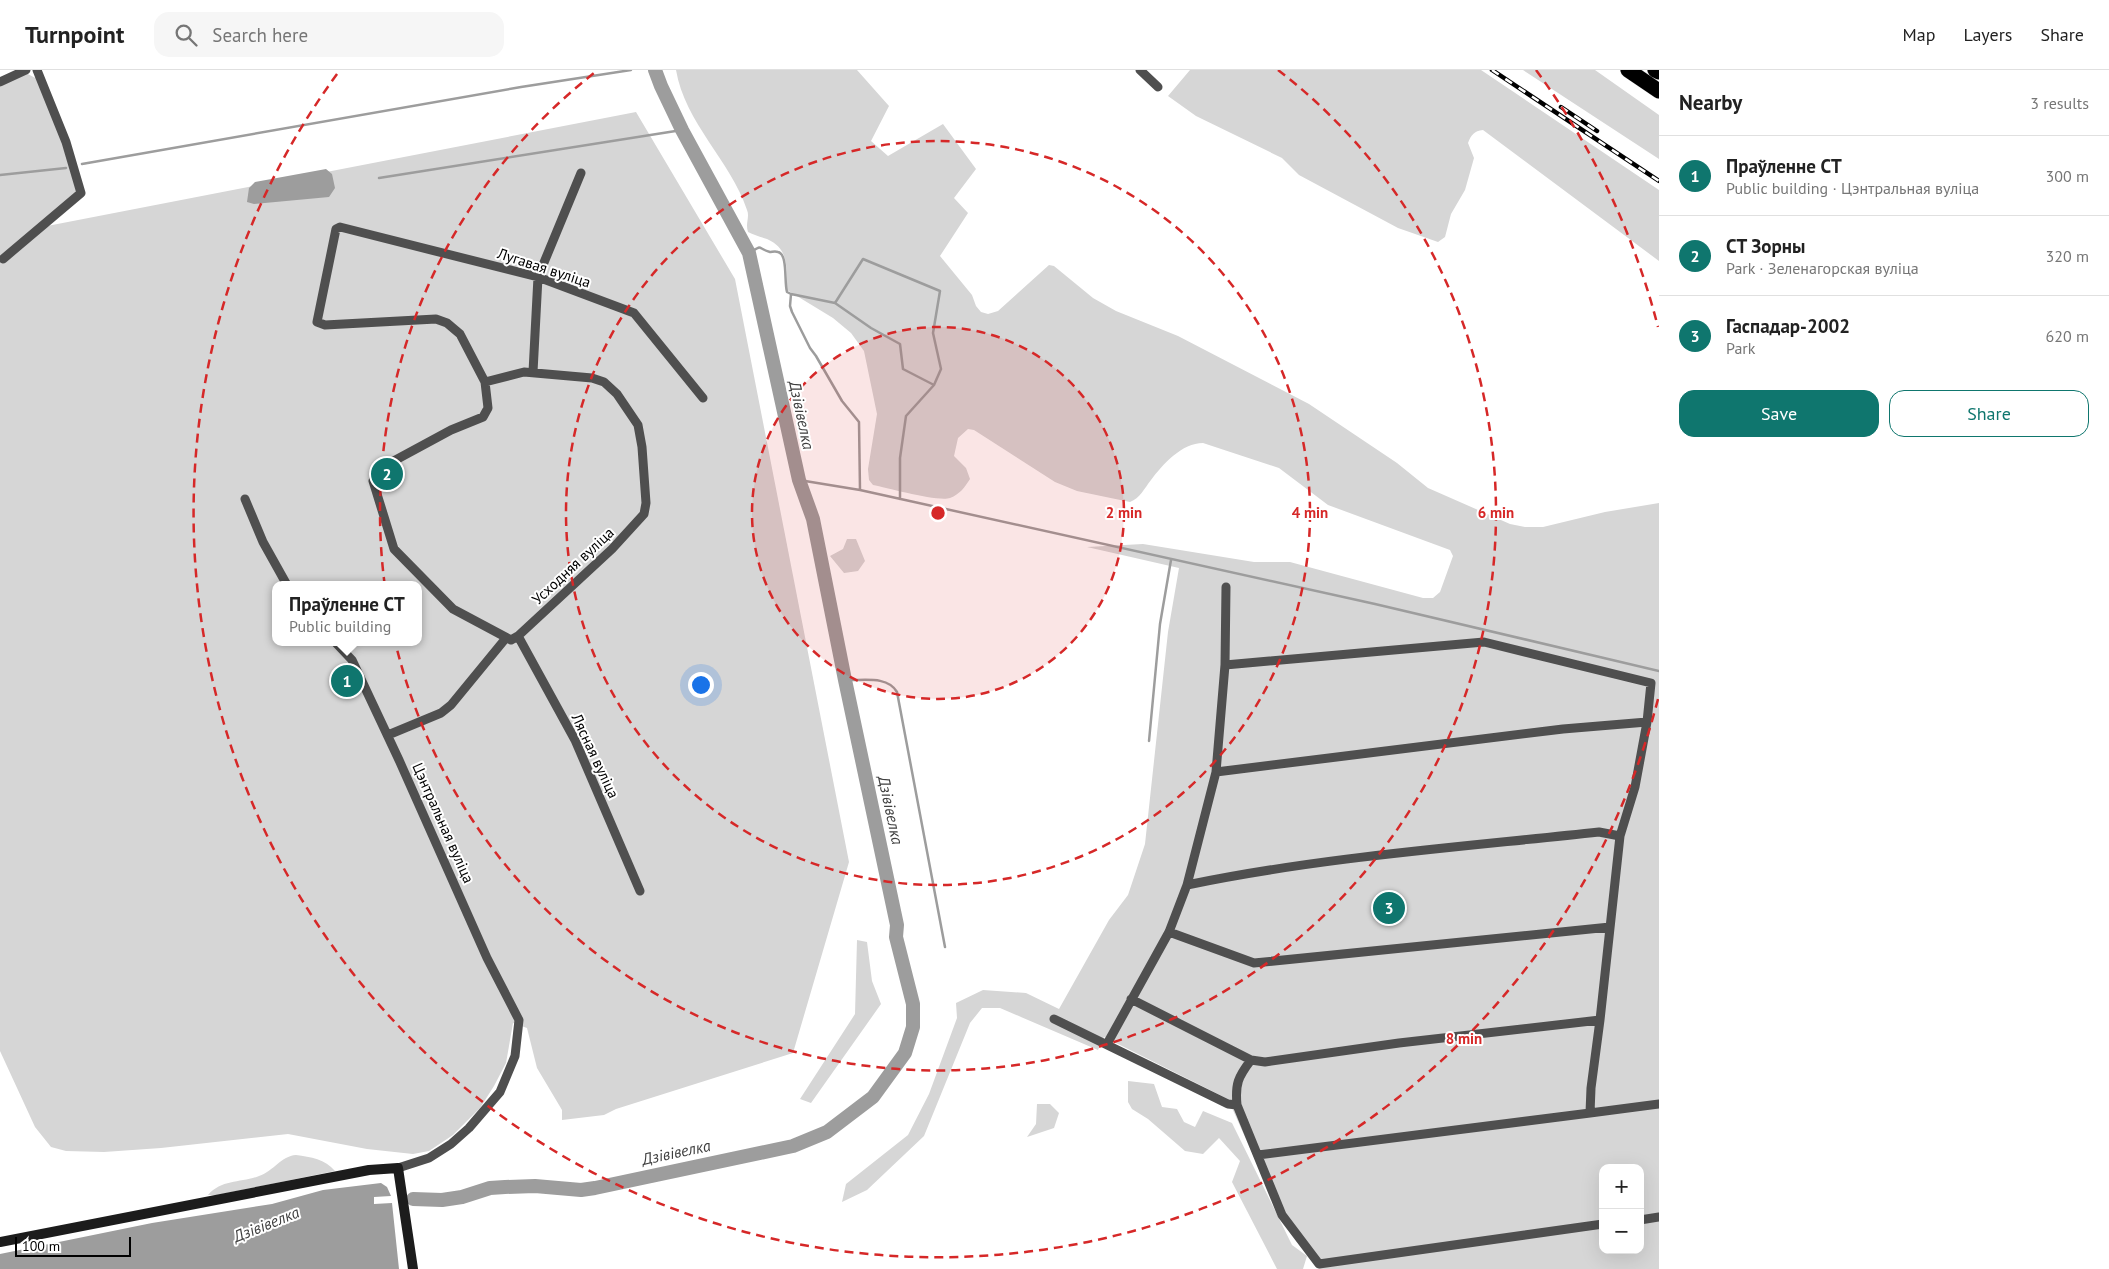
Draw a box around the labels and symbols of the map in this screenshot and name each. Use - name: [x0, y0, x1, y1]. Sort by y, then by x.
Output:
- street label: Лугавая вуліца: [494, 243, 593, 292]
- water label: Дзівівелка: [785, 377, 819, 451]
- pin: 2: [371, 455, 403, 493]
- text: 2 min: [1106, 503, 1142, 522]
- text: 4 min: [1292, 503, 1328, 522]
- text: 6 min: [1478, 503, 1514, 522]
- centre of rings: [929, 504, 947, 522]
- street label: Усходняя вуліца: [528, 523, 618, 608]
- pin: 1: [331, 662, 363, 700]
- your location: [688, 672, 714, 698]
- street label: Лясная вуліца: [567, 709, 623, 801]
- street label: Цэнтральная вуліца: [408, 760, 478, 886]
- water label: Дзівівелка: [874, 772, 908, 846]
- pin: 3: [1373, 889, 1405, 927]
- text: 8 min: [1446, 1029, 1482, 1048]
- water label: Дзівівелка: [638, 1135, 712, 1169]
- water label: Дзівівелка: [228, 1202, 302, 1247]
- scale bar: [15, 1234, 131, 1257]

